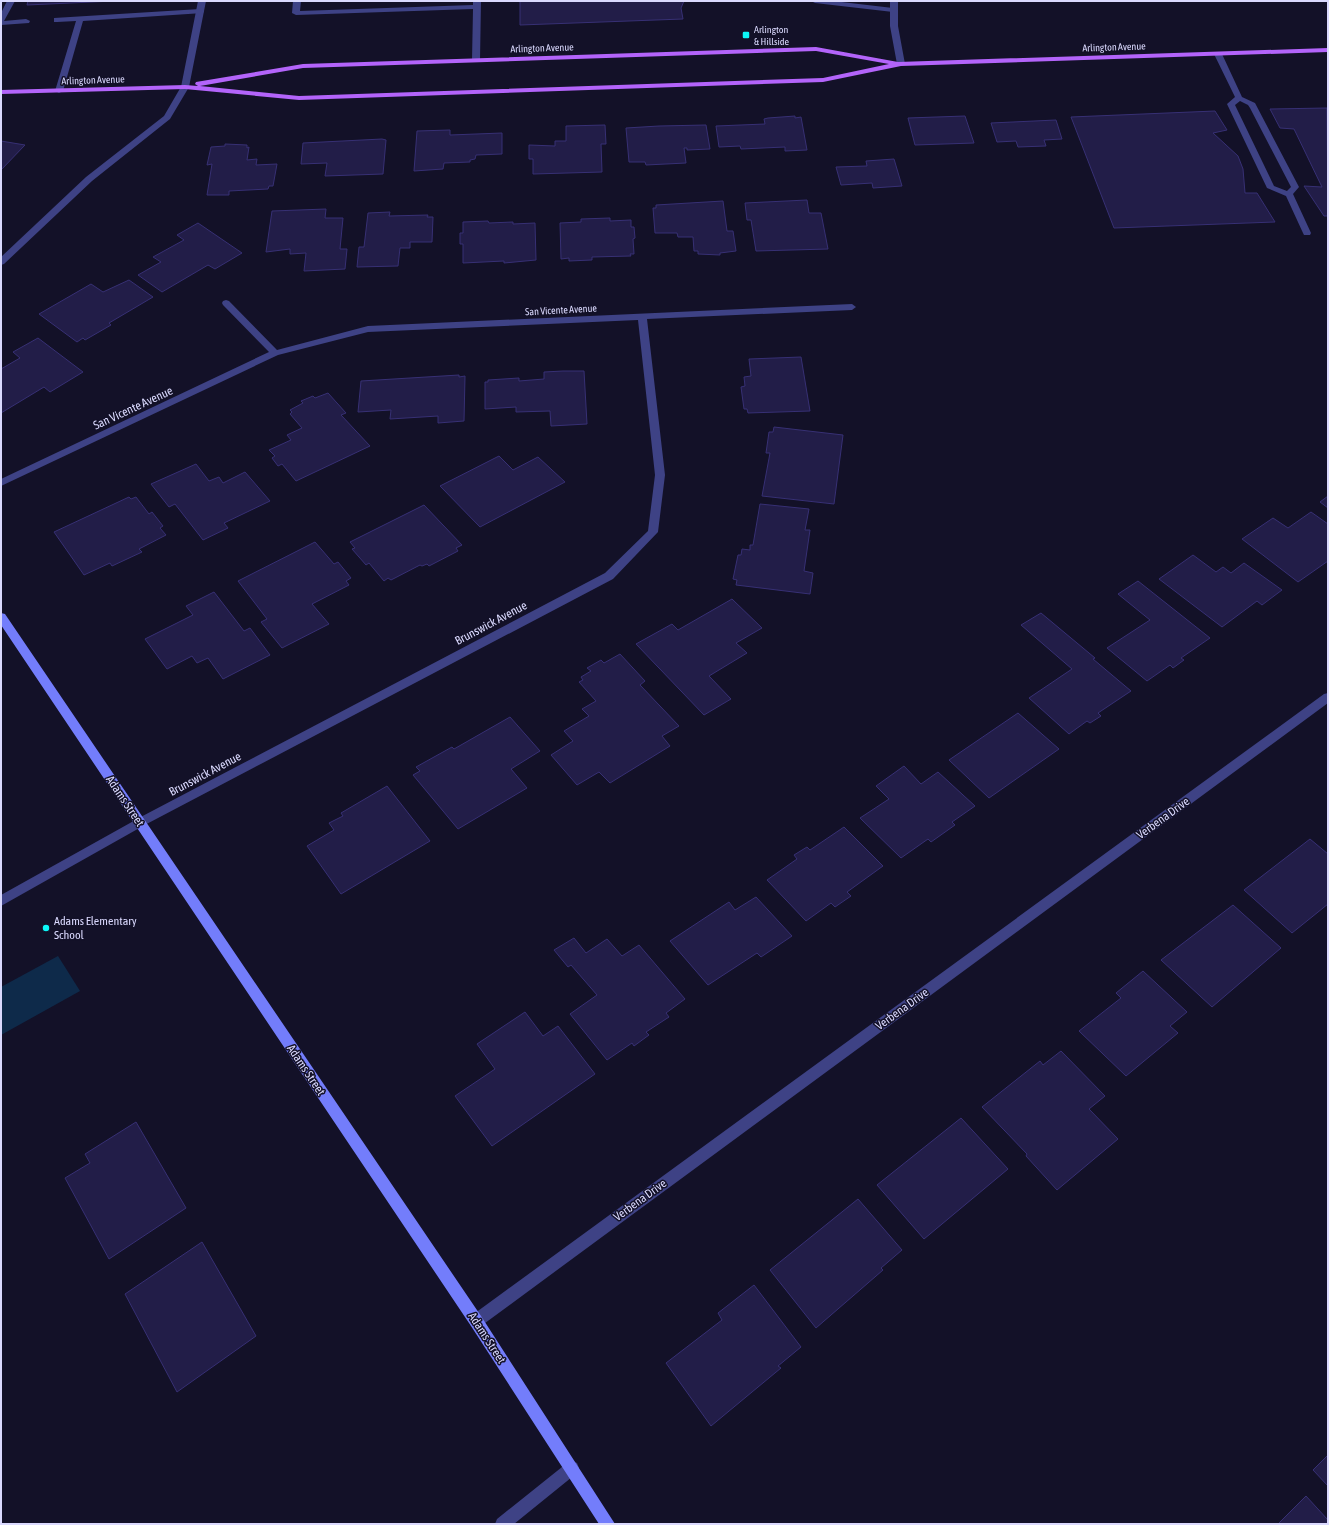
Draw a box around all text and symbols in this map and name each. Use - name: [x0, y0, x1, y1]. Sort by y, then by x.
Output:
- place label: Arlington & Hillside: [754, 24, 790, 47]
- marker: Arlington & Hillside: [741, 30, 751, 40]
- street label: Arlington Avenue: [1082, 40, 1146, 54]
- street label: Arlington Avenue: [510, 41, 574, 55]
- street label: Arlington Avenue: [61, 73, 125, 87]
- street label: San Vicente Avenue: [525, 303, 598, 317]
- street label: San Vicente Avenue: [91, 383, 175, 433]
- street label: Brunswick Avenue: [453, 598, 529, 648]
- street label: Brunswick Avenue: [167, 749, 243, 799]
- street label: Adams Street: [103, 773, 147, 829]
- street label: Verbena Drive: [1134, 794, 1192, 842]
- place label: Adams Elementary School: [54, 914, 137, 942]
- marker: Adams Elementary School: [41, 923, 51, 933]
- street label: Verbena Drive: [873, 985, 931, 1033]
- street label: Adams Street: [284, 1042, 328, 1098]
- street label: Verbena Drive: [611, 1176, 669, 1224]
- street label: Adams Street: [465, 1310, 509, 1367]

